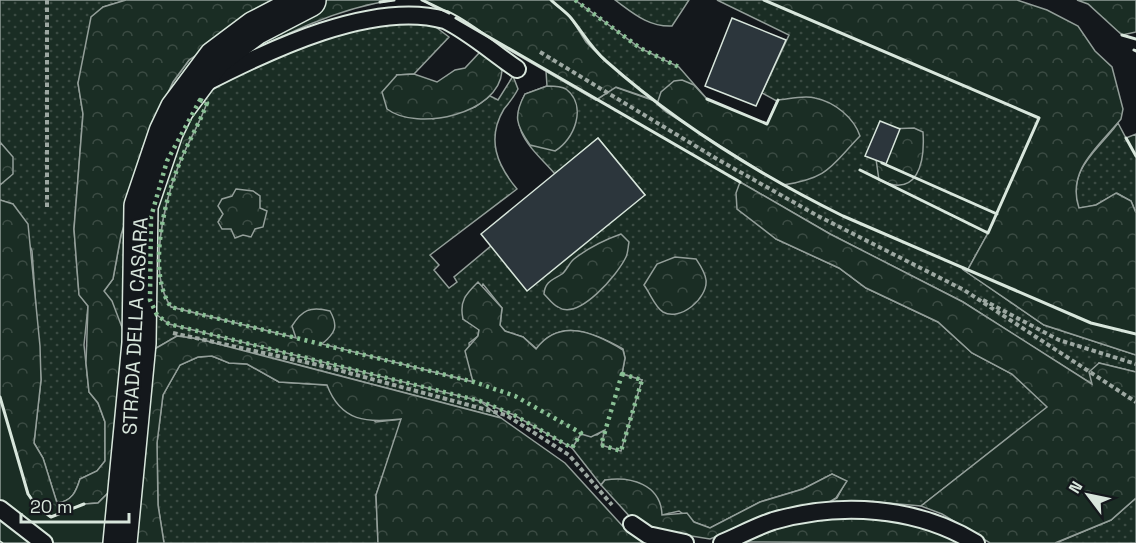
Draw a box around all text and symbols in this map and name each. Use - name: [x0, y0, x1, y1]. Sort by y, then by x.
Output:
- street label: STRADA DELLA CASARA: [116, 216, 154, 436]
- north arrow: [1058, 465, 1118, 525]
- text: N: [1064, 477, 1087, 497]
- scale bar: [21, 486, 129, 524]
- text: 20 m: [30, 495, 73, 518]

